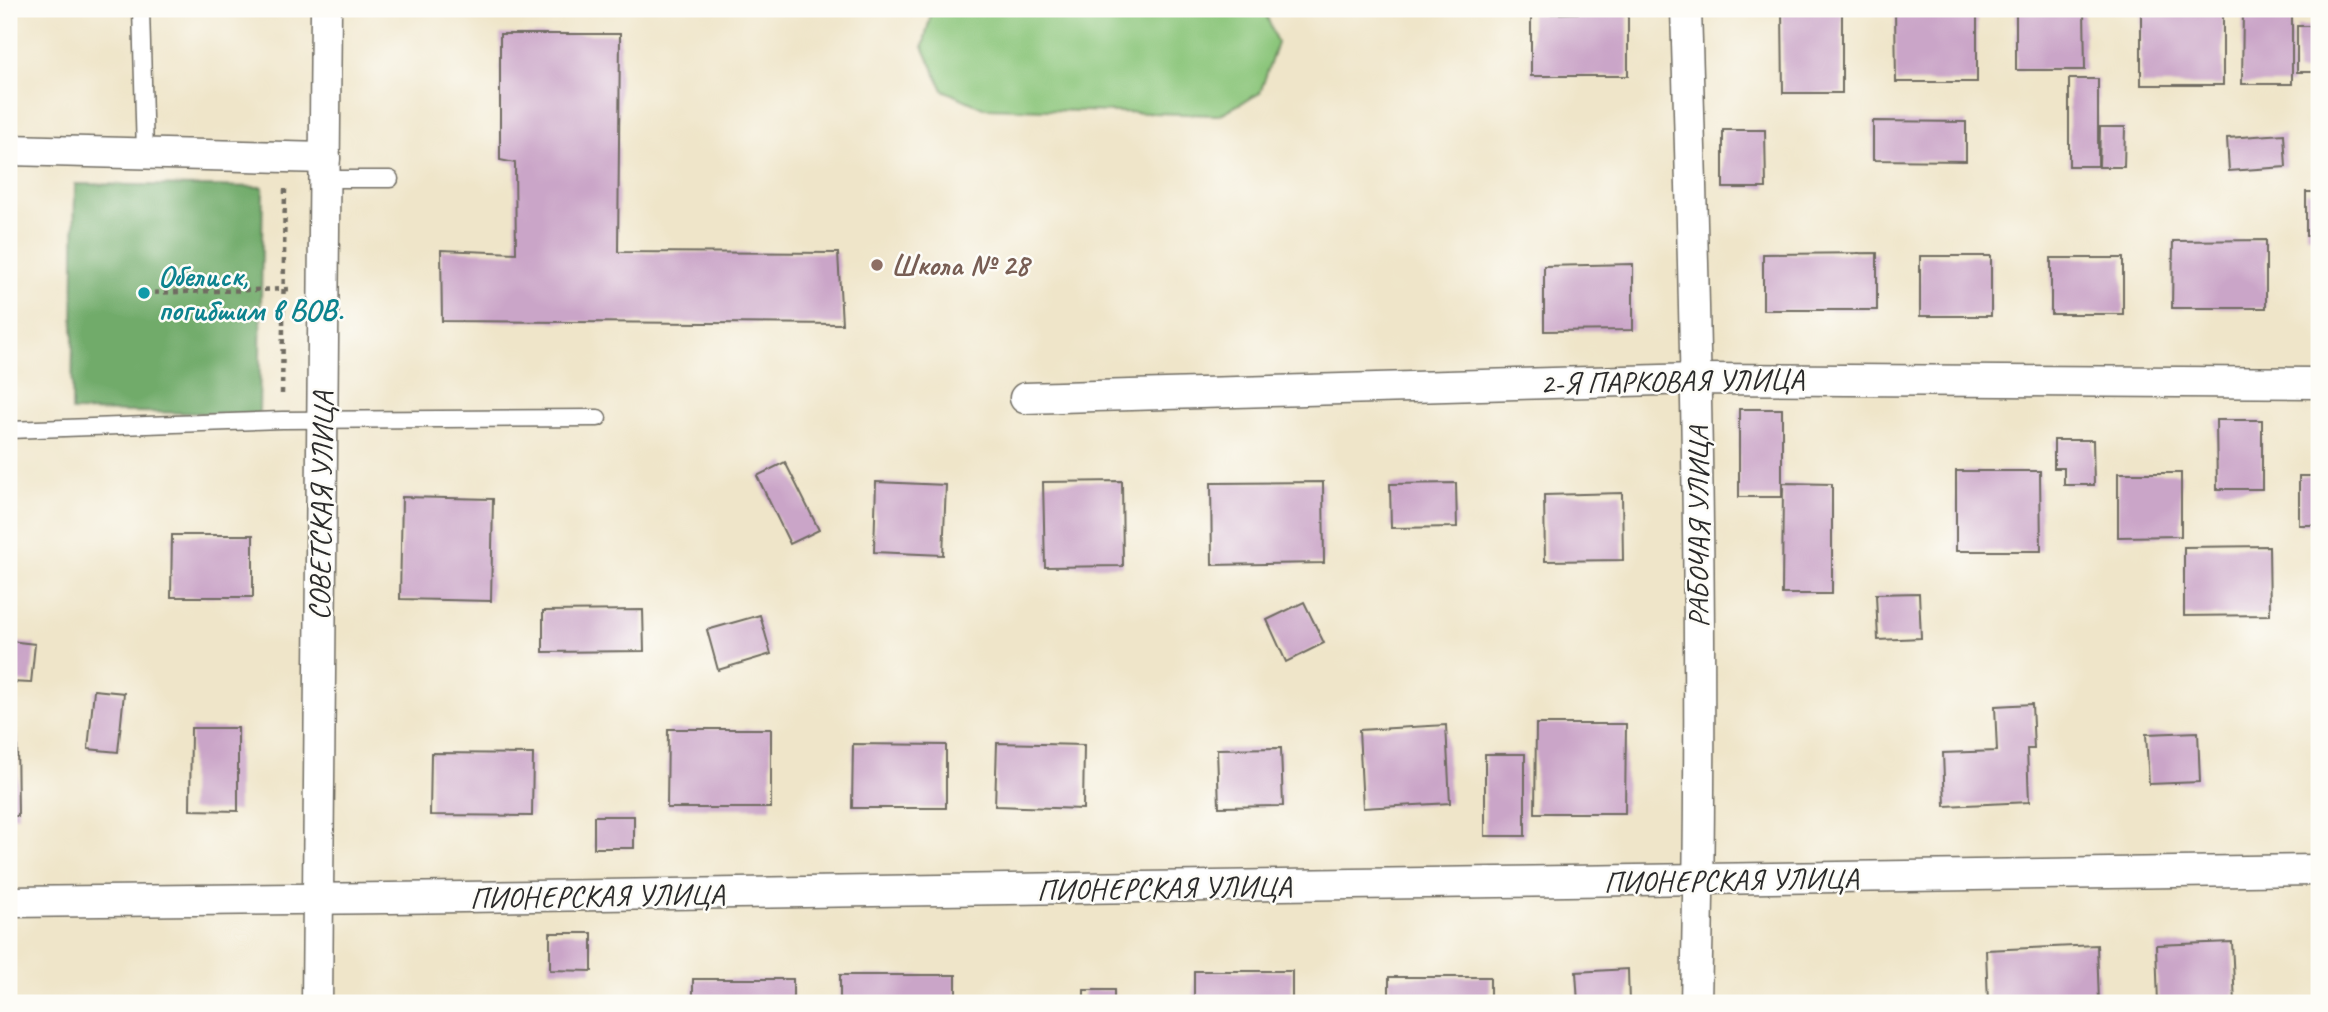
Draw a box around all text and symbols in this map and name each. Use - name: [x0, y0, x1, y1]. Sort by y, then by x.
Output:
- place label: Школа № 28: [891, 246, 1032, 284]
- place label: Обелиск, погибшим в ВОВ.: [158, 257, 344, 329]
- marker: Школа № 28: [869, 257, 885, 273]
- marker: Обелиск, погибшим в ВОВ.: [136, 285, 152, 301]
- street label: 2-Я ПАРКОВАЯ УЛИЦА: [1540, 360, 1805, 402]
- street label: СОВЕТСКАЯ УЛИЦА: [300, 389, 342, 621]
- street label: РАБОЧАЯ УЛИЦА: [1679, 424, 1717, 628]
- street label: ПИОНЕРСКАЯ УЛИЦА: [1603, 859, 1860, 901]
- street label: ПИОНЕРСКАЯ УЛИЦА: [1036, 867, 1293, 909]
- street label: ПИОНЕРСКАЯ УЛИЦА: [469, 875, 726, 917]

